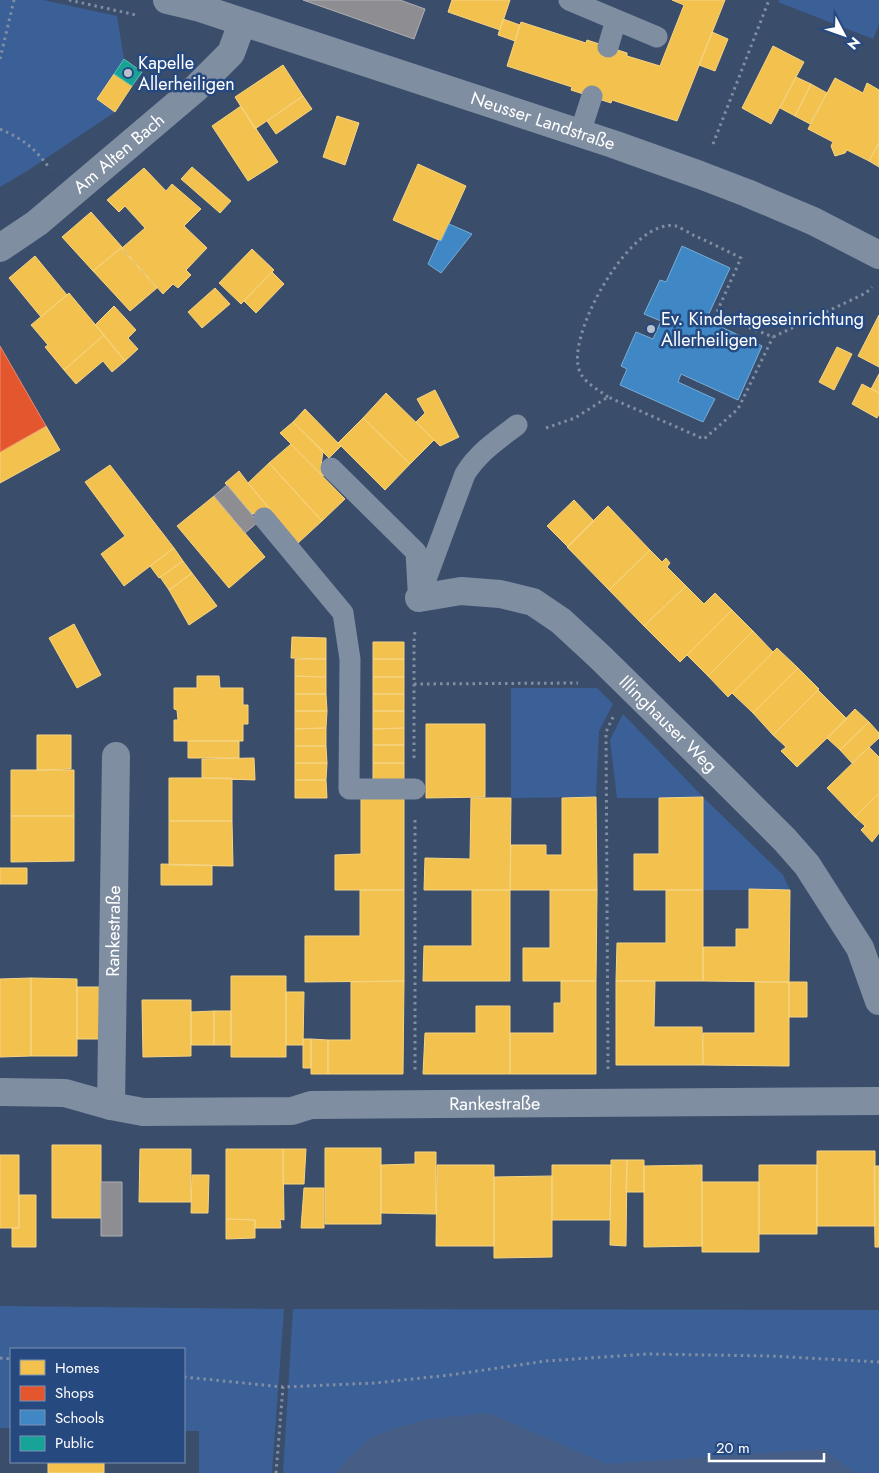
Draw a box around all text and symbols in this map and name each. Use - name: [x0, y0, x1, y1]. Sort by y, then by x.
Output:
- north arrow: [819, 10, 869, 60]
- text: N: [843, 33, 865, 54]
- place label: Kapelle Allerheiligen: [138, 50, 235, 97]
- marker: Kapelle Allerheiligen: [122, 67, 134, 79]
- street label: Neusser Landstraße: [467, 85, 618, 157]
- street label: Am Alten Bach: [68, 107, 170, 200]
- place label: Ev. Kindertageseinrichtung Allerheiligen: [661, 306, 864, 353]
- marker: Ev. Kindertageseinrichtung Allerheiligen: [645, 323, 657, 335]
- street label: Illinghauser Weg: [613, 670, 723, 778]
- street label: Rankestraße: [100, 885, 127, 977]
- street label: Rankestraße: [449, 1090, 540, 1117]
- legend: [10, 1348, 185, 1463]
- text: Homes: [55, 1357, 99, 1379]
- text: Shops: [55, 1382, 94, 1404]
- text: Schools: [55, 1407, 104, 1429]
- scale bar: [709, 1430, 824, 1462]
- text: Public: [55, 1432, 94, 1454]
- text: 20 m: [716, 1437, 750, 1459]

